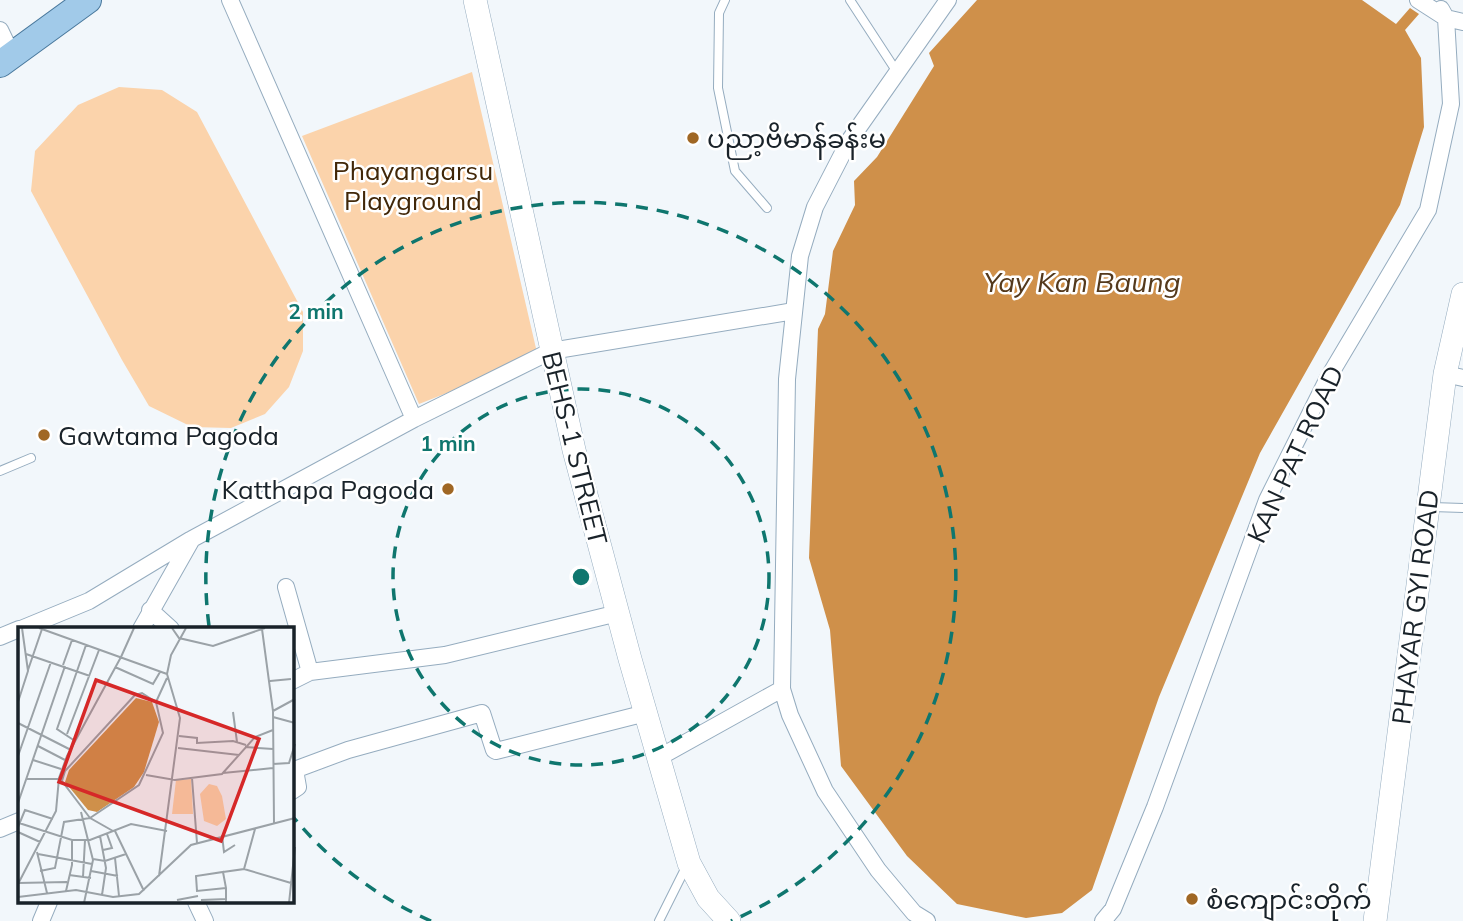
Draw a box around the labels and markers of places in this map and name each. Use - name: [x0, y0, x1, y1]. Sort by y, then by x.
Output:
- place label: ပညာ့ဗိမာန်ခန်းမ: [707, 122, 886, 160]
- marker: ပညာ့ဗိမာန်ခန်းမ: [685, 130, 701, 146]
- place label: Gawtama Pagoda: [58, 419, 279, 452]
- marker: Gawtama Pagoda: [36, 427, 52, 443]
- place label: Katthapa Pagoda: [222, 473, 434, 506]
- marker: Katthapa Pagoda: [440, 481, 456, 497]
- centre of rings: [569, 565, 593, 589]
- place label: စံကျောင်းတိုက်: [1206, 883, 1372, 921]
- marker: စံကျောင်းတိုက်: [1184, 891, 1200, 907]

